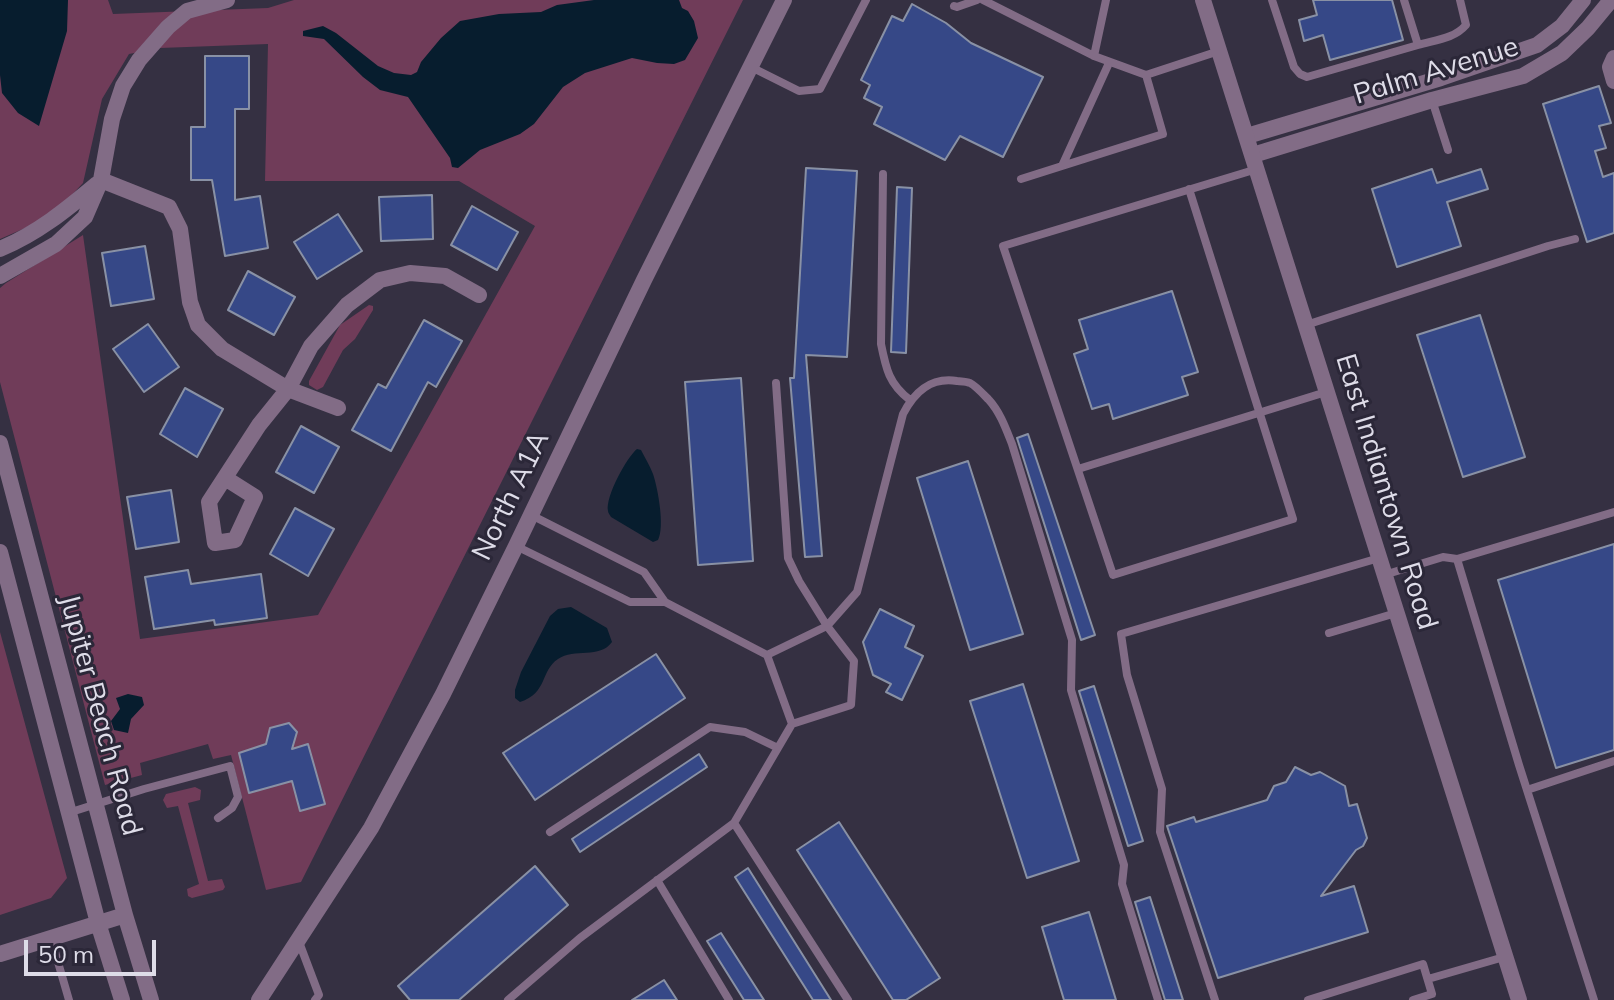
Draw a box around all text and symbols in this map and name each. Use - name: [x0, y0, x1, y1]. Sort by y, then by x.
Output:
- street label: Palm Avenue: [1350, 30, 1522, 112]
- street label: East Indiantown Road: [1328, 350, 1444, 634]
- street label: North A1A: [465, 426, 557, 566]
- street label: Jupiter Beach Road: [52, 591, 148, 839]
- scale bar: [28, 924, 160, 974]
- text: 50 m: [38, 939, 94, 969]

